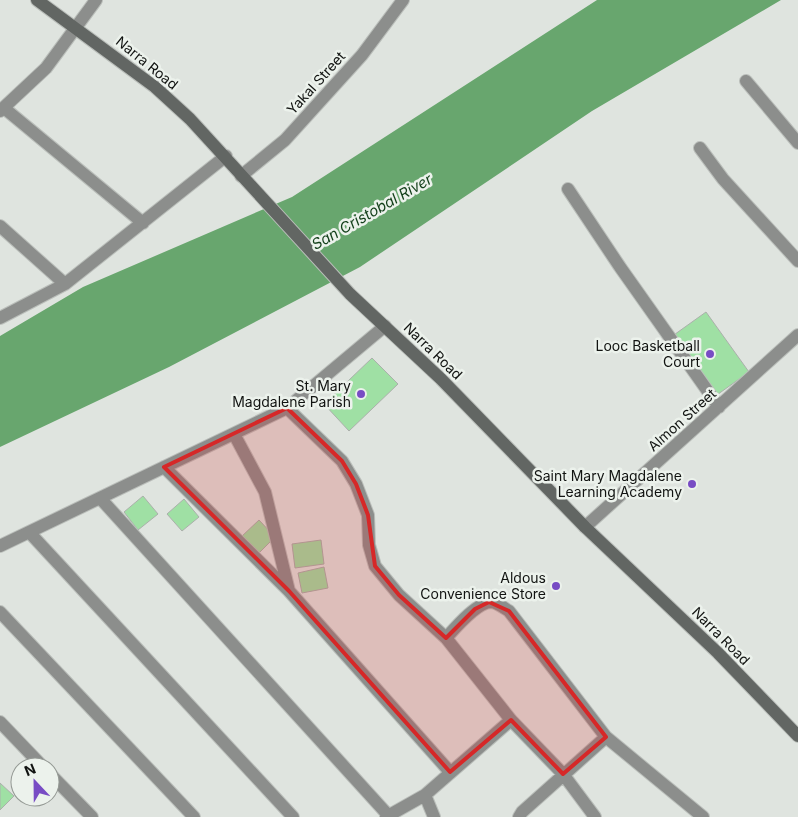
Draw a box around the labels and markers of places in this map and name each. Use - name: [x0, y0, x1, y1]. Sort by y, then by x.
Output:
- place label: Looc Basketball Court: [595, 337, 700, 370]
- marker: Looc Basketball Court: [704, 348, 716, 360]
- place label: St. Mary Magdalene Parish: [232, 377, 351, 410]
- marker: St. Mary Magdalene Parish: [355, 388, 367, 400]
- place label: Saint Mary Magdalene Learning Academy: [534, 467, 682, 500]
- marker: Saint Mary Magdalene Learning Academy: [686, 478, 698, 490]
- place label: Aldous Convenience Store: [420, 569, 546, 602]
- marker: Aldous Convenience Store: [550, 580, 562, 592]

